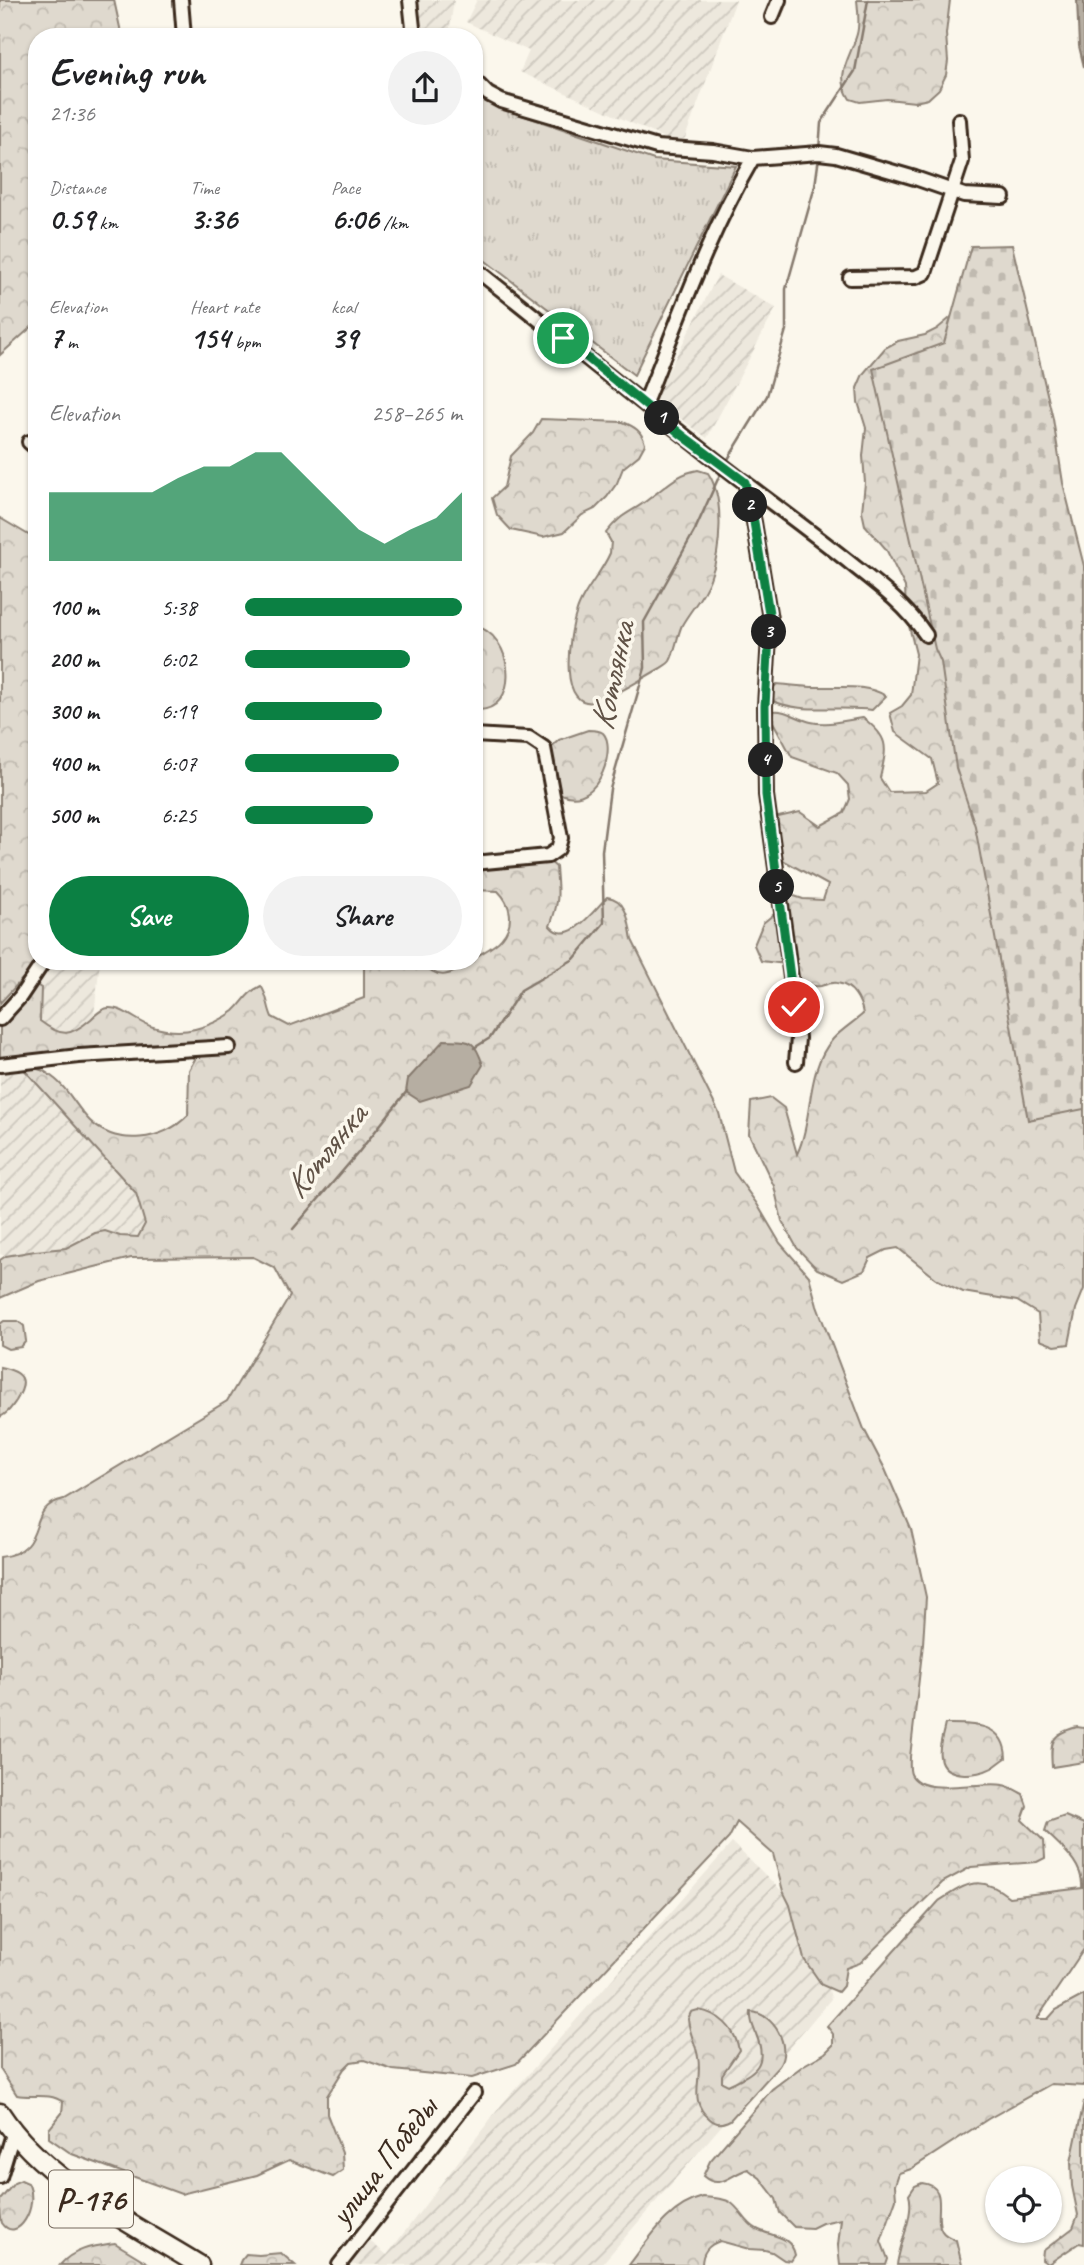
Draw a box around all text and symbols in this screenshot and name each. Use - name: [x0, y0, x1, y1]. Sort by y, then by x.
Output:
- text: Evening run: [49, 49, 205, 96]
- button: share: [388, 51, 462, 125]
- text: 21:36: [49, 99, 95, 128]
- text: Distance: [49, 176, 106, 200]
- text: Time: [190, 176, 219, 200]
- text: Pace: [331, 176, 360, 200]
- text: 0.59: [49, 200, 95, 238]
- text: 3:36: [190, 200, 237, 238]
- text: 6:06: [331, 200, 379, 238]
- text: km: [95, 211, 118, 235]
- text: /km: [379, 211, 408, 235]
- text: Elevation: [49, 295, 107, 319]
- text: Heart rate: [190, 295, 259, 319]
- text: kcal: [331, 295, 356, 319]
- pin: [533, 308, 593, 368]
- text: 7: [49, 319, 62, 357]
- text: 154: [190, 319, 230, 357]
- text: 39: [331, 319, 358, 357]
- icon: arrive: [544, 319, 582, 357]
- text: m: [62, 330, 78, 354]
- text: bpm: [230, 330, 261, 354]
- text: Elevation: [49, 399, 120, 428]
- text: 258–265 m: [371, 399, 462, 428]
- pin: 1: [644, 400, 680, 436]
- text: 1: [657, 405, 666, 429]
- pin: 2: [732, 488, 768, 522]
- text: 2: [745, 492, 754, 516]
- text: 100 m: [49, 593, 99, 622]
- text: 5:38: [161, 593, 197, 622]
- pin: 3: [752, 614, 786, 650]
- water label: Котлянка: [579, 615, 646, 734]
- text: 3: [764, 619, 773, 643]
- text: 200 m: [49, 645, 99, 674]
- text: 6:02: [161, 645, 197, 674]
- text: 300 m: [49, 697, 99, 726]
- text: 6:19: [161, 697, 197, 726]
- pin: 4: [748, 742, 784, 778]
- text: 4: [761, 747, 770, 771]
- text: 400 m: [49, 749, 99, 778]
- text: 6:07: [161, 749, 197, 778]
- text: 500 m: [49, 801, 98, 830]
- text: 6:25: [161, 801, 197, 830]
- pin: 5: [760, 870, 794, 904]
- text: 5: [772, 874, 781, 898]
- button: Save: [49, 876, 249, 956]
- button: Share: [263, 876, 462, 956]
- pin: [764, 977, 824, 1037]
- icon: check: [775, 988, 813, 1026]
- water label: Котлянка: [273, 1092, 379, 1207]
- street label: улица Победы: [318, 2086, 448, 2236]
- map controls: [985, 2166, 1062, 2243]
- button: locate: [985, 2166, 1062, 2243]
- road number: Р-176: [49, 2171, 133, 2228]

